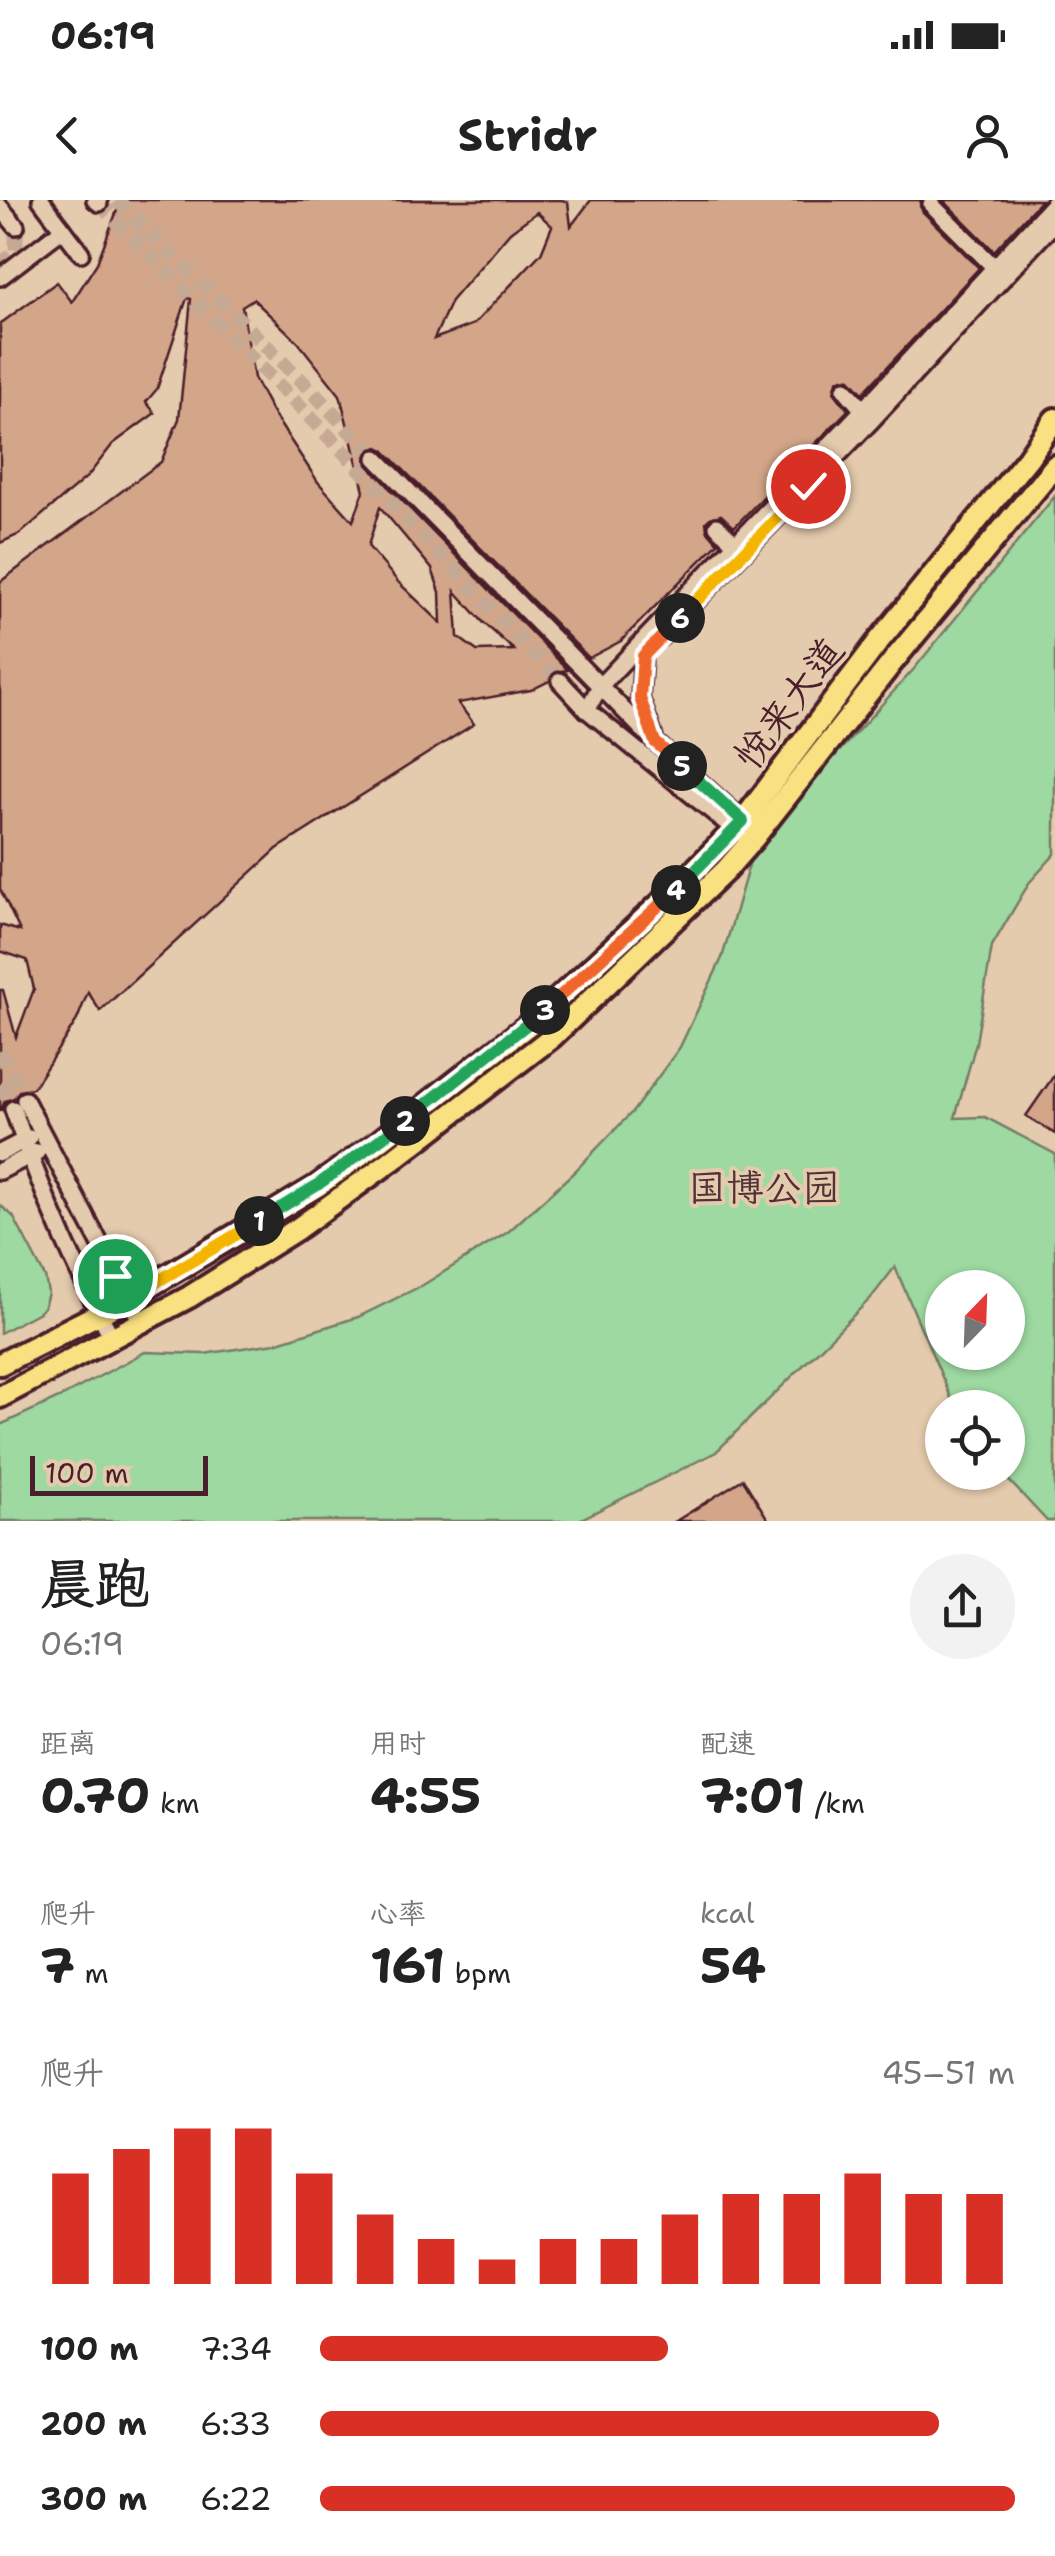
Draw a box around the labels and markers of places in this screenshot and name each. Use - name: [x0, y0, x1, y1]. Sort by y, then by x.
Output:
- pin: [766, 444, 851, 529]
- pin: 6: [655, 593, 705, 643]
- pin: 5: [657, 741, 707, 791]
- pin: 4: [651, 865, 701, 915]
- pin: 3: [520, 985, 570, 1035]
- pin: 2: [380, 1096, 430, 1146]
- pin: 1: [234, 1196, 284, 1246]
- pin: [73, 1234, 158, 1319]

